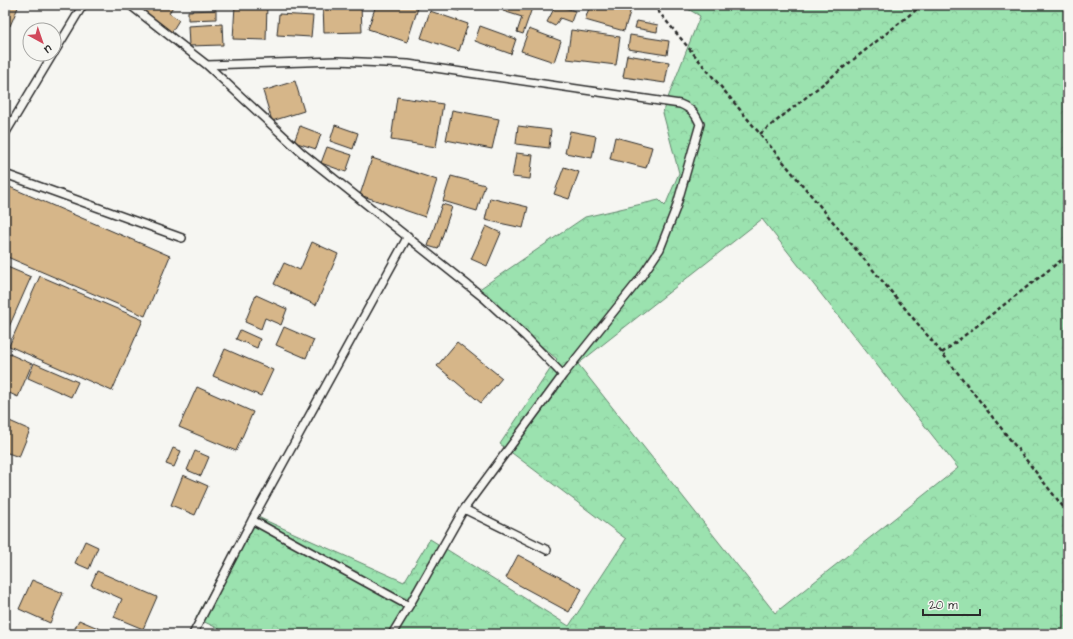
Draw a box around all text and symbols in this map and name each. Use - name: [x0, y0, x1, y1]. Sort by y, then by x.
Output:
- north arrow: [22, 22, 62, 62]
- text: U: [41, 41, 56, 57]
- scale bar: [923, 591, 980, 617]
- text: 20 m: [929, 597, 958, 614]

